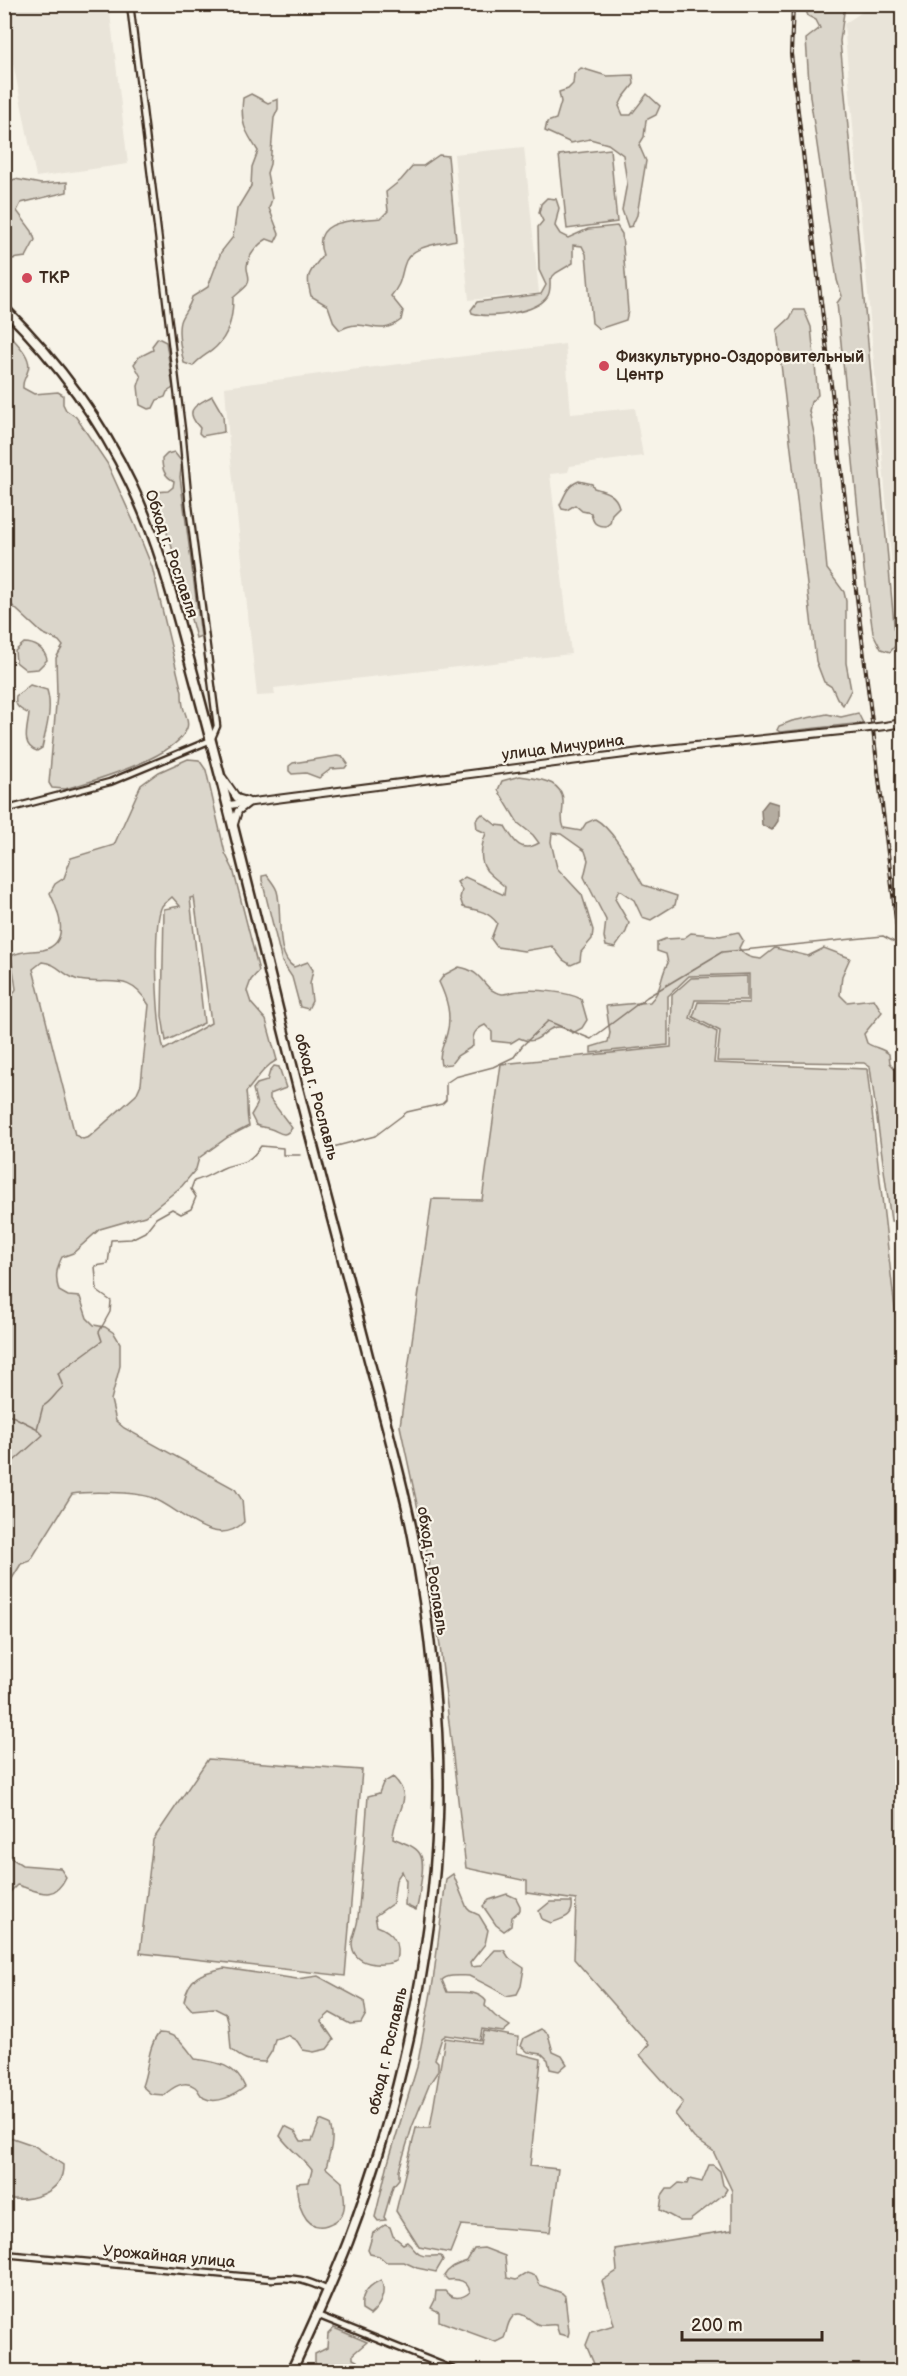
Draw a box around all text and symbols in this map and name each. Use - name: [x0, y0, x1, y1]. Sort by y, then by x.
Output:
- place label: ТКР: [39, 269, 70, 288]
- marker: ТКР: [20, 271, 34, 285]
- place label: Физкультурно-Оздоровительный Центр: [616, 348, 864, 385]
- marker: Физкультурно-Оздоровительный Центр: [597, 359, 611, 373]
- street label: Обход г. Рославля: [140, 487, 202, 621]
- street label: улица Мичурина: [501, 731, 626, 765]
- street label: обход г. Рославль: [290, 1032, 342, 1162]
- street label: обход г. Рославль: [412, 1505, 452, 1637]
- street label: обход г. Рославль: [364, 1985, 412, 2117]
- street label: Урожайная улица: [102, 2242, 237, 2272]
- scale bar: [682, 2304, 822, 2342]
- text: 200 m: [691, 2315, 743, 2336]

